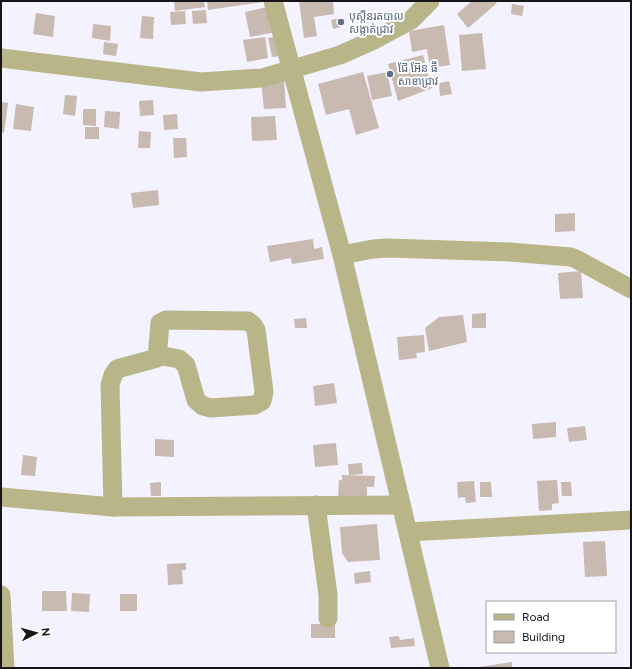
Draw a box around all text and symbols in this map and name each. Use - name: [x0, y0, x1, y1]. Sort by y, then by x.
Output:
- place label: បុស្តិ៍នរគបាល សង្កាត់ជ្រាវ: [349, 9, 404, 36]
- marker: បុស្តិ៍នរគបាល សង្កាត់ជ្រាវ: [336, 17, 346, 27]
- place label: ជ៊ែ អ៊ែន ធី សាខាជ្រាវ: [398, 61, 439, 88]
- marker: ជ៊ែ អ៊ែន ធី សាខាជ្រាវ: [385, 69, 395, 79]
- legend: [486, 601, 616, 653]
- text: Road: [522, 610, 550, 624]
- north arrow: [16, 613, 56, 653]
- text: N: [39, 627, 52, 637]
- text: Building: [522, 630, 565, 644]

